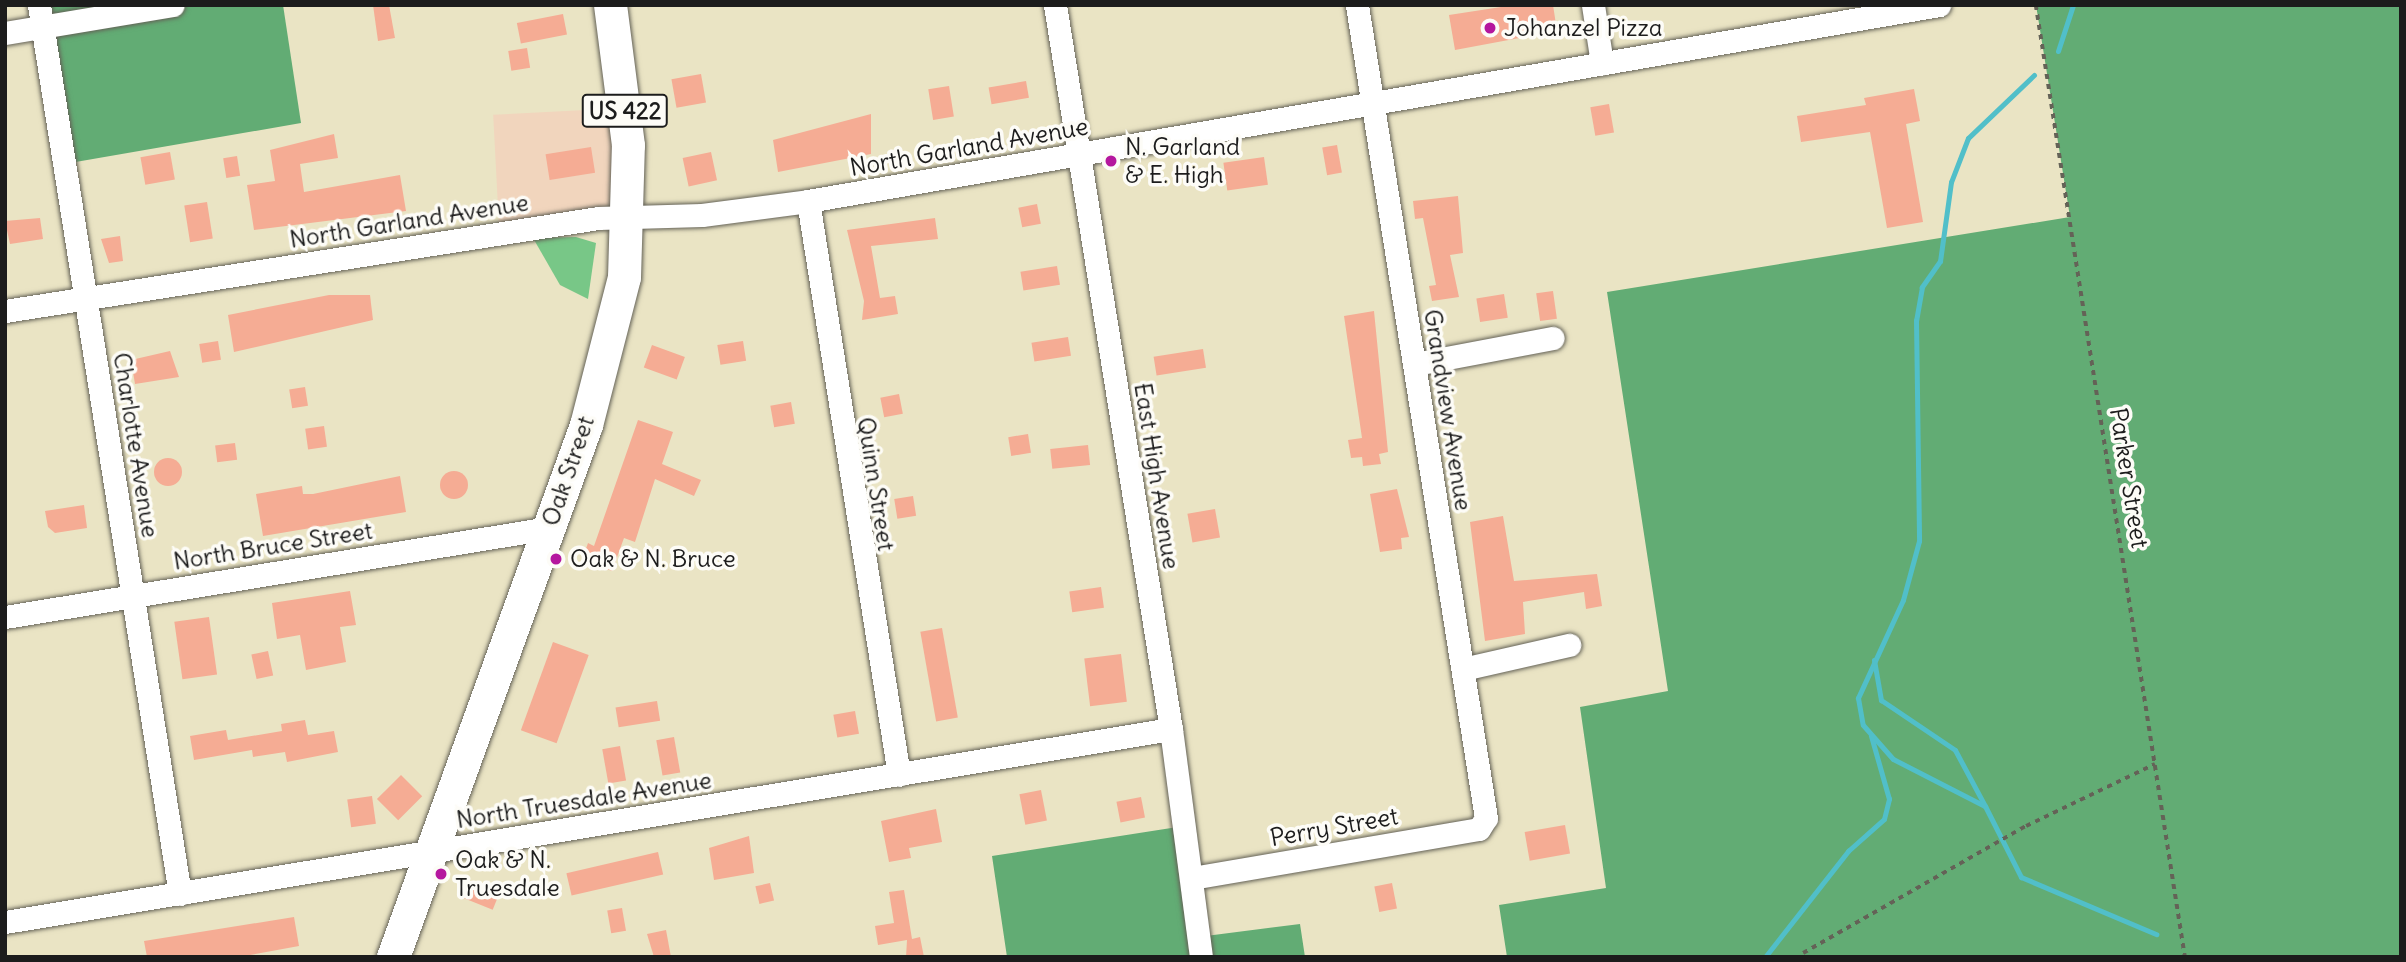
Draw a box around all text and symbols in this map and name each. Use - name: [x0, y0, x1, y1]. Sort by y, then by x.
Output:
- place label: Johanzel Pizza: [1504, 14, 1662, 42]
- marker: Johanzel Pizza: [1482, 20, 1498, 36]
- road number: US 422: [581, 92, 669, 130]
- street label: North Garland Avenue: [848, 112, 1090, 182]
- place label: N. Garland & E. High: [1125, 133, 1240, 189]
- marker: N. Garland & E. High: [1103, 153, 1119, 169]
- street label: North Garland Avenue: [288, 188, 530, 254]
- street label: Grandview Avenue: [1418, 307, 1478, 513]
- street label: Charlotte Avenue: [107, 350, 165, 540]
- street label: East High Avenue: [1128, 381, 1186, 571]
- street label: Parker Street: [2104, 406, 2154, 550]
- street label: Oak Street: [536, 412, 600, 530]
- street label: Quinn Street: [851, 415, 901, 553]
- street label: North Bruce Street: [171, 516, 375, 576]
- place label: Oak & N. Bruce: [570, 545, 736, 573]
- marker: Oak & N. Bruce: [548, 551, 564, 567]
- street label: North Truesdale Avenue: [454, 766, 714, 834]
- street label: Perry Street: [1268, 802, 1400, 852]
- place label: Oak & N. Truesdale: [455, 846, 560, 902]
- marker: Oak & N. Truesdale: [433, 866, 449, 882]

